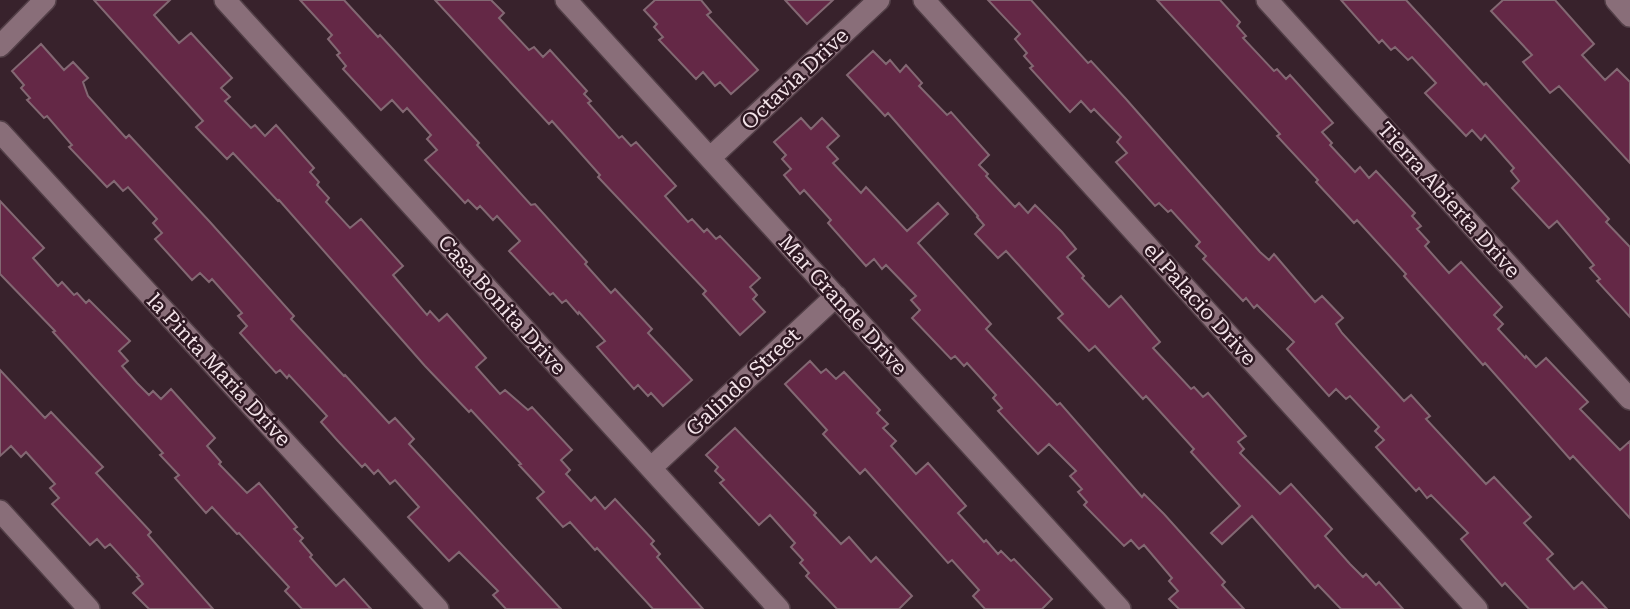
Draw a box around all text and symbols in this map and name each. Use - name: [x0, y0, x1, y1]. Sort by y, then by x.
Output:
- street label: Octavia Drive: [737, 23, 853, 135]
- street label: Tierra Abierta Drive: [1373, 117, 1525, 283]
- street label: Casa Bonita Drive: [433, 230, 571, 380]
- street label: Mar Grande Drive: [774, 230, 912, 380]
- street label: el Palacio Drive: [1139, 238, 1261, 370]
- street label: la Pinta Maria Drive: [142, 289, 296, 451]
- street label: Galindo Street: [681, 323, 805, 441]

